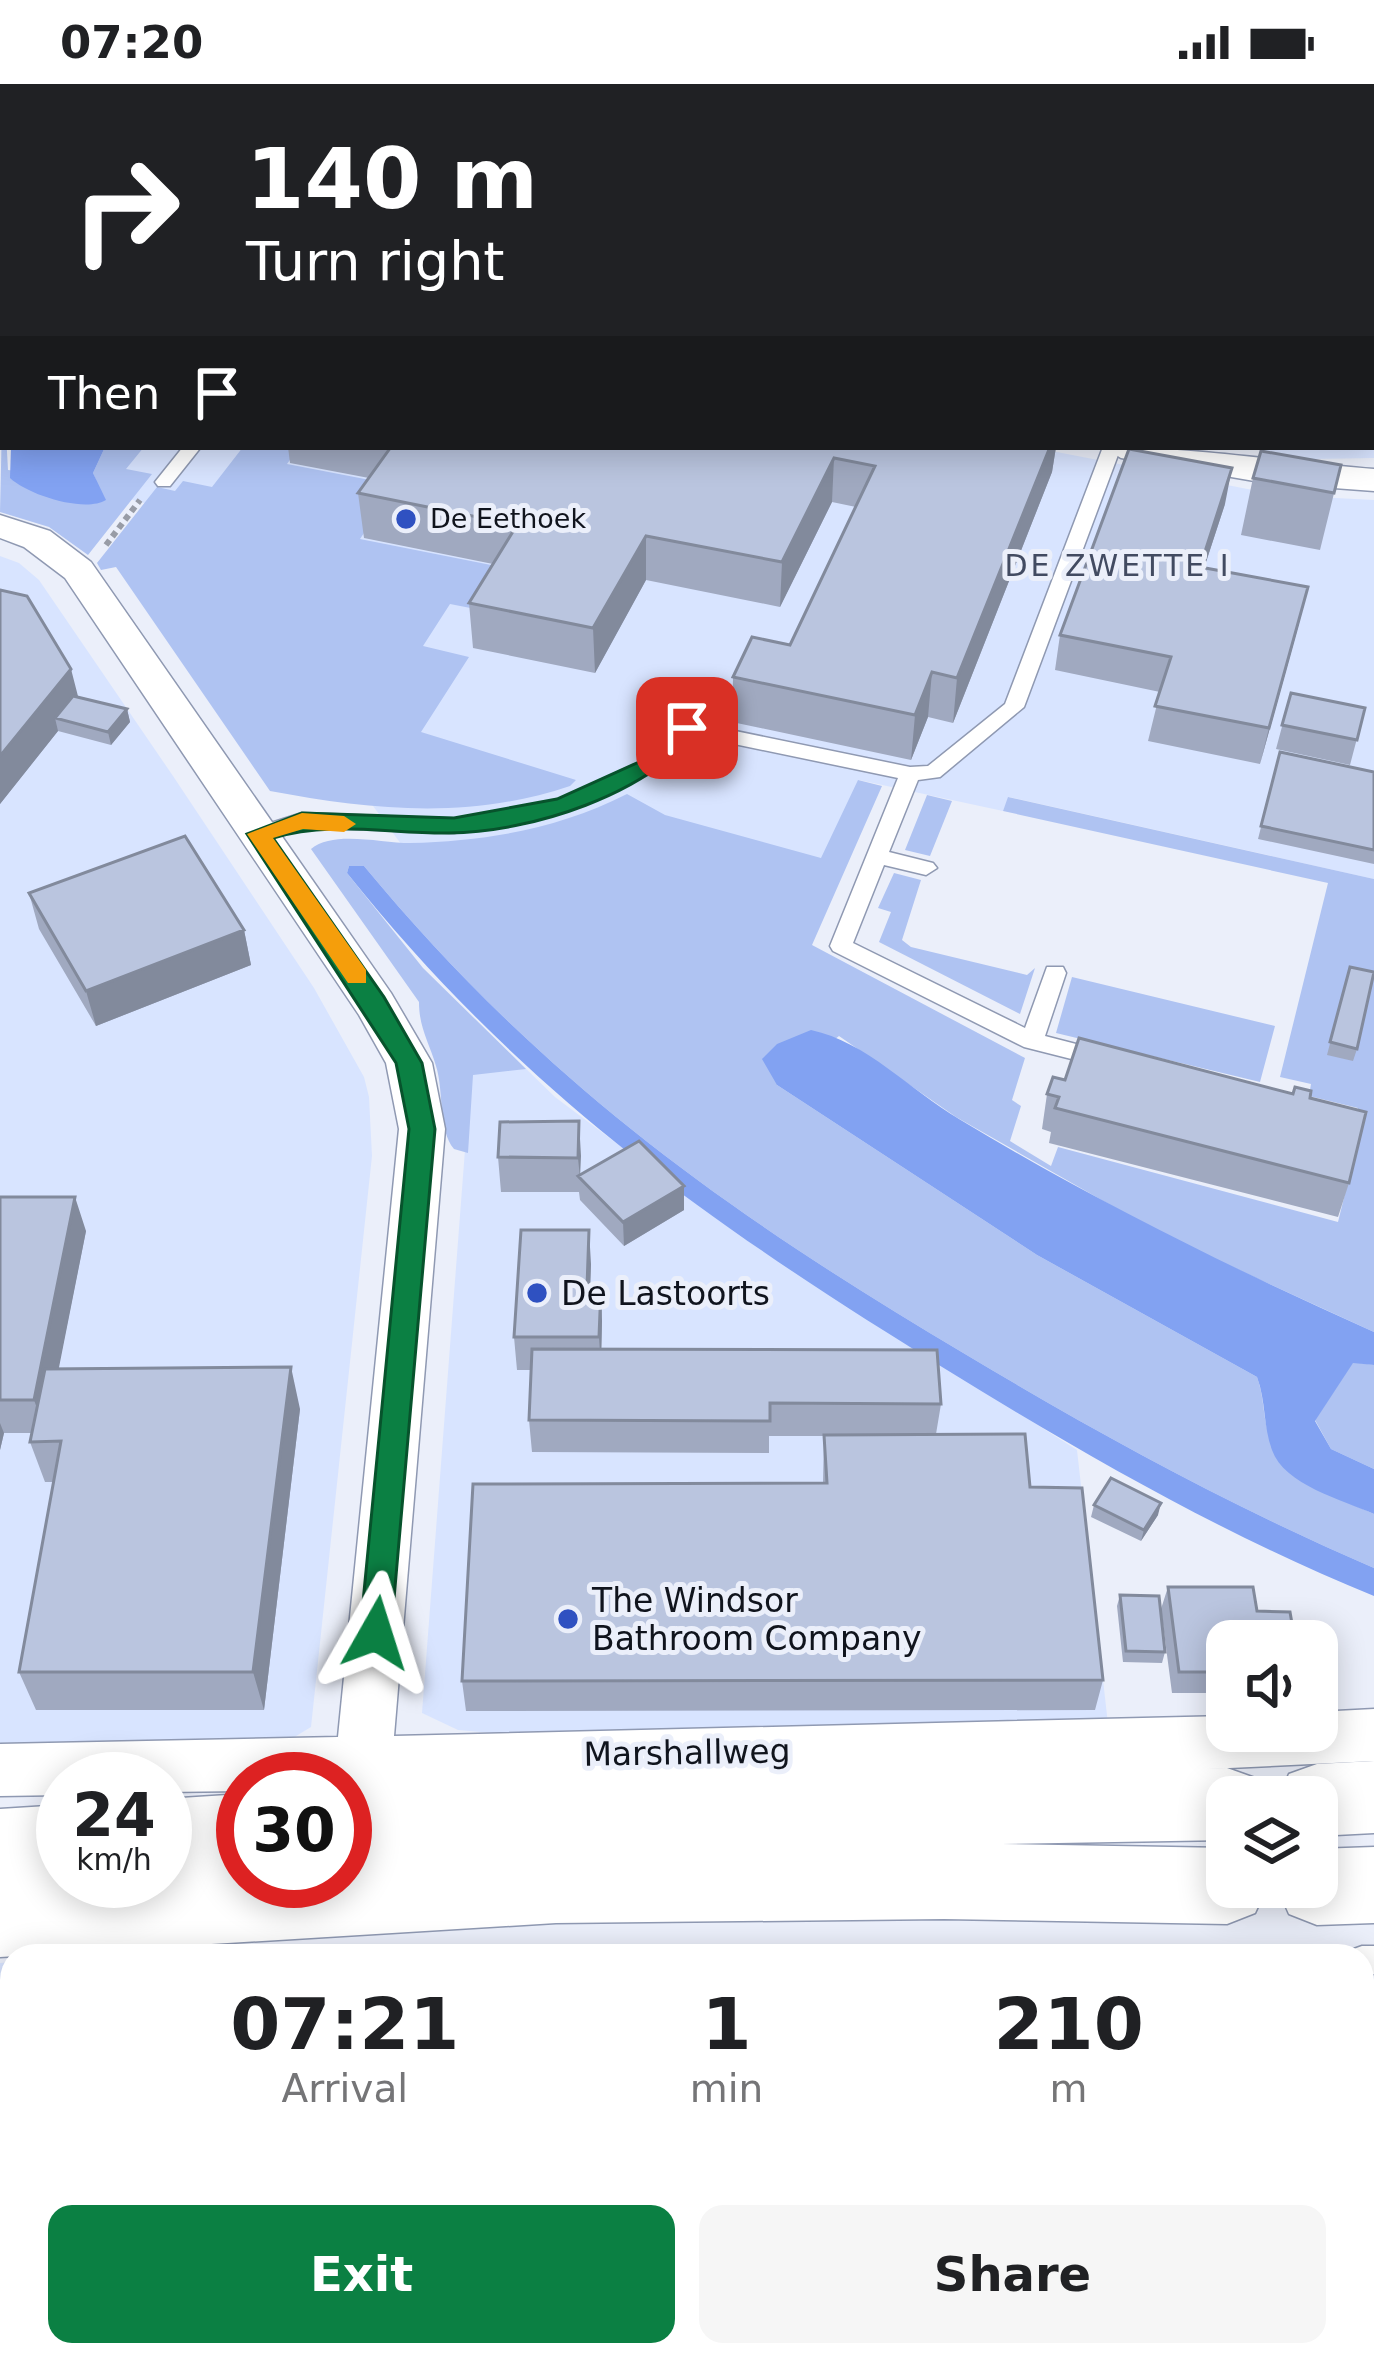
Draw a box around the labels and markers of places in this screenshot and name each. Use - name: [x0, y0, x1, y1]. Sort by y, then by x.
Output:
- place label: De Eethoek: [430, 503, 586, 534]
- marker: De Eethoek: [393, 506, 419, 532]
- pin: [636, 677, 738, 779]
- place label: De Lastoorts: [561, 1274, 770, 1313]
- marker: De Lastoorts: [524, 1280, 550, 1306]
- place label: The Windsor Bathroom Company: [591, 1581, 922, 1658]
- marker: The Windsor Bathroom Company: [555, 1606, 581, 1632]

